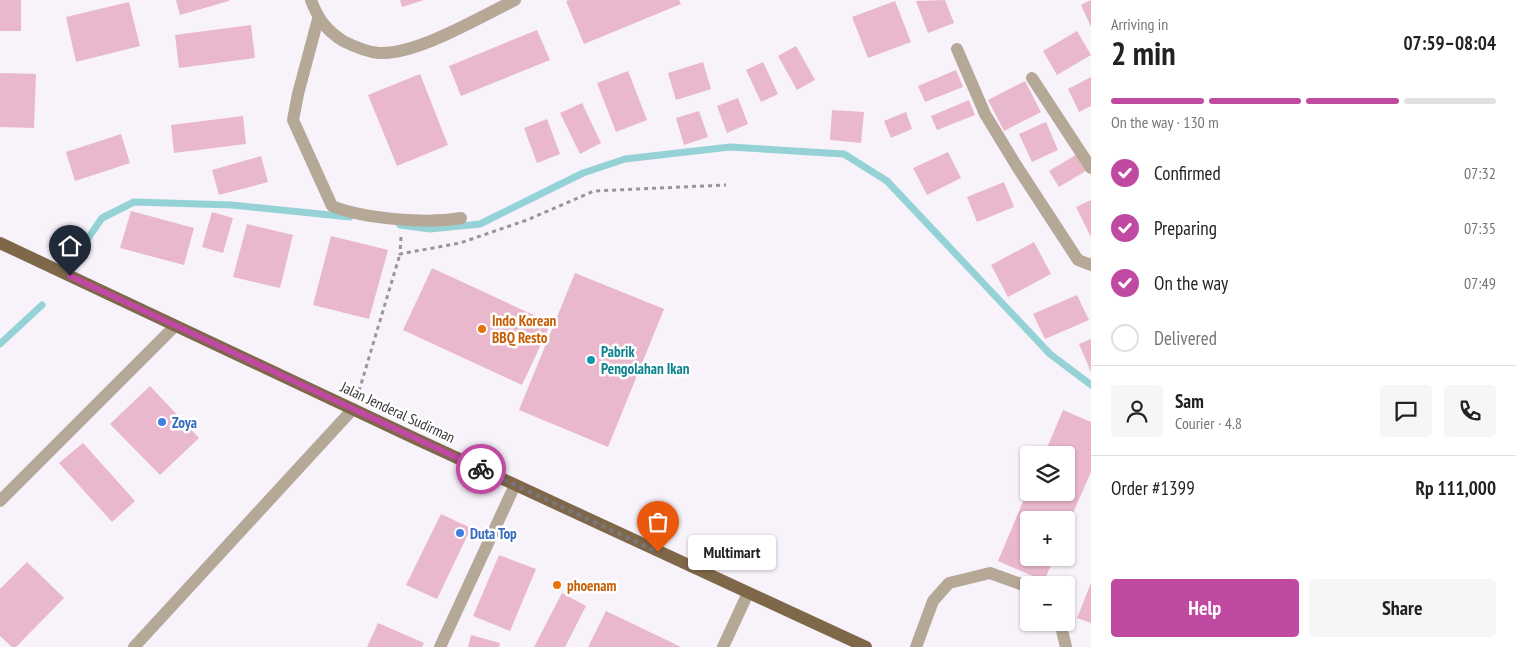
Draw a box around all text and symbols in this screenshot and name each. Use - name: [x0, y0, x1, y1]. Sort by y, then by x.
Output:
- text: Arriving in: [1111, 14, 1168, 34]
- text: 07:59–08:04: [1403, 31, 1496, 55]
- text: 2 min: [1111, 32, 1176, 74]
- text: On the way · 130 m: [1111, 112, 1219, 132]
- icon: check: [1111, 159, 1139, 187]
- text: Confirmed: [1154, 161, 1221, 185]
- text: 07:32: [1464, 163, 1496, 183]
- icon: check: [1111, 214, 1139, 242]
- text: Preparing: [1154, 216, 1217, 240]
- text: 07:35: [1464, 218, 1496, 238]
- pin: [49, 225, 91, 276]
- icon: home: [56, 232, 84, 260]
- icon: check: [1111, 269, 1139, 297]
- text: On the way: [1154, 271, 1228, 295]
- text: 07:49: [1464, 273, 1496, 293]
- place label: Indo Korean BBQ Resto: [492, 311, 557, 347]
- marker: Indo Korean BBQ Resto: [476, 323, 488, 335]
- text: Delivered: [1154, 326, 1217, 350]
- place label: Pabrik Pengolahan Ikan: [601, 342, 690, 378]
- marker: Pabrik Pengolahan Ikan: [585, 354, 597, 366]
- street label: Jalan Jenderal Sudirman: [337, 377, 458, 447]
- button: person: [1111, 385, 1163, 437]
- button: chat: [1380, 385, 1432, 437]
- button: phone: [1444, 385, 1496, 437]
- text: Sam: [1175, 389, 1204, 413]
- place label: Zoya: [172, 413, 197, 432]
- text: Courier · 4.8: [1175, 413, 1242, 433]
- marker: Zoya: [156, 416, 168, 428]
- courier: [456, 444, 506, 494]
- map controls: [1020, 446, 1075, 631]
- button: layers: [1020, 446, 1075, 501]
- icon: bike: [467, 455, 495, 483]
- text: Order #1399: [1111, 476, 1195, 500]
- text: Rp 111,000: [1415, 476, 1496, 500]
- pin: [637, 501, 679, 552]
- icon: bag: [644, 508, 672, 536]
- button: +: [1020, 511, 1075, 566]
- place label: Duta Top: [470, 524, 517, 543]
- marker: Duta Top: [454, 527, 466, 539]
- callout: Multimart: [688, 534, 776, 570]
- text: Multimart: [704, 542, 760, 562]
- place label: phoenam: [567, 576, 616, 595]
- button: −: [1020, 576, 1075, 631]
- marker: phoenam: [551, 579, 563, 591]
- button: Help: [1111, 579, 1299, 637]
- button: Share: [1309, 579, 1496, 637]

